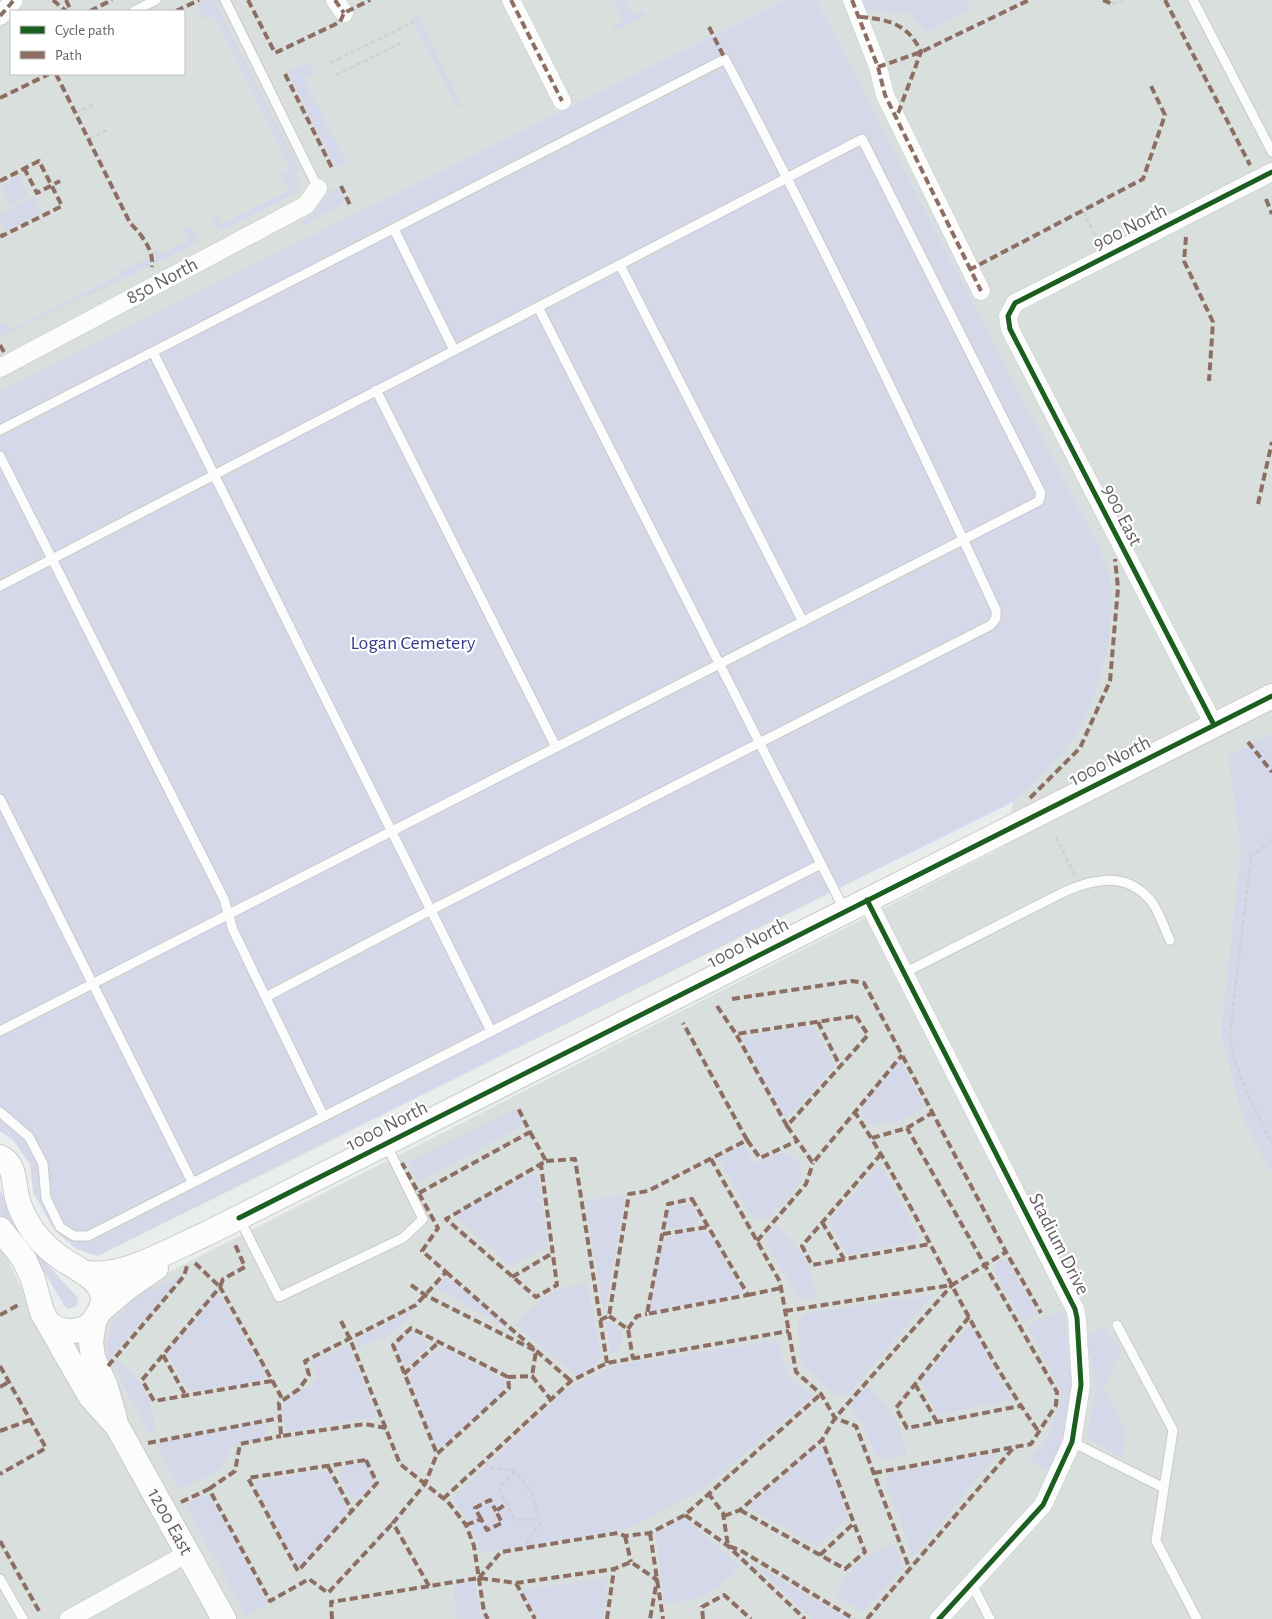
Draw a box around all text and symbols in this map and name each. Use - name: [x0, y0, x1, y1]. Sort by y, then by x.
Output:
- legend: [10, 10, 185, 75]
- text: Cycle path: [55, 23, 115, 38]
- text: Path: [55, 48, 82, 63]
- street label: 900 North: [1090, 200, 1170, 254]
- street label: 850 North: [123, 254, 201, 308]
- street label: 900 East: [1098, 481, 1146, 550]
- park label: Logan Cemetery: [351, 633, 476, 653]
- street label: 1000 North: [1066, 732, 1154, 790]
- street label: 1000 North: [704, 914, 792, 972]
- street label: 1000 North: [343, 1097, 431, 1155]
- street label: Stadium Drive: [1025, 1190, 1093, 1298]
- street label: 1200 East: [144, 1485, 197, 1559]

